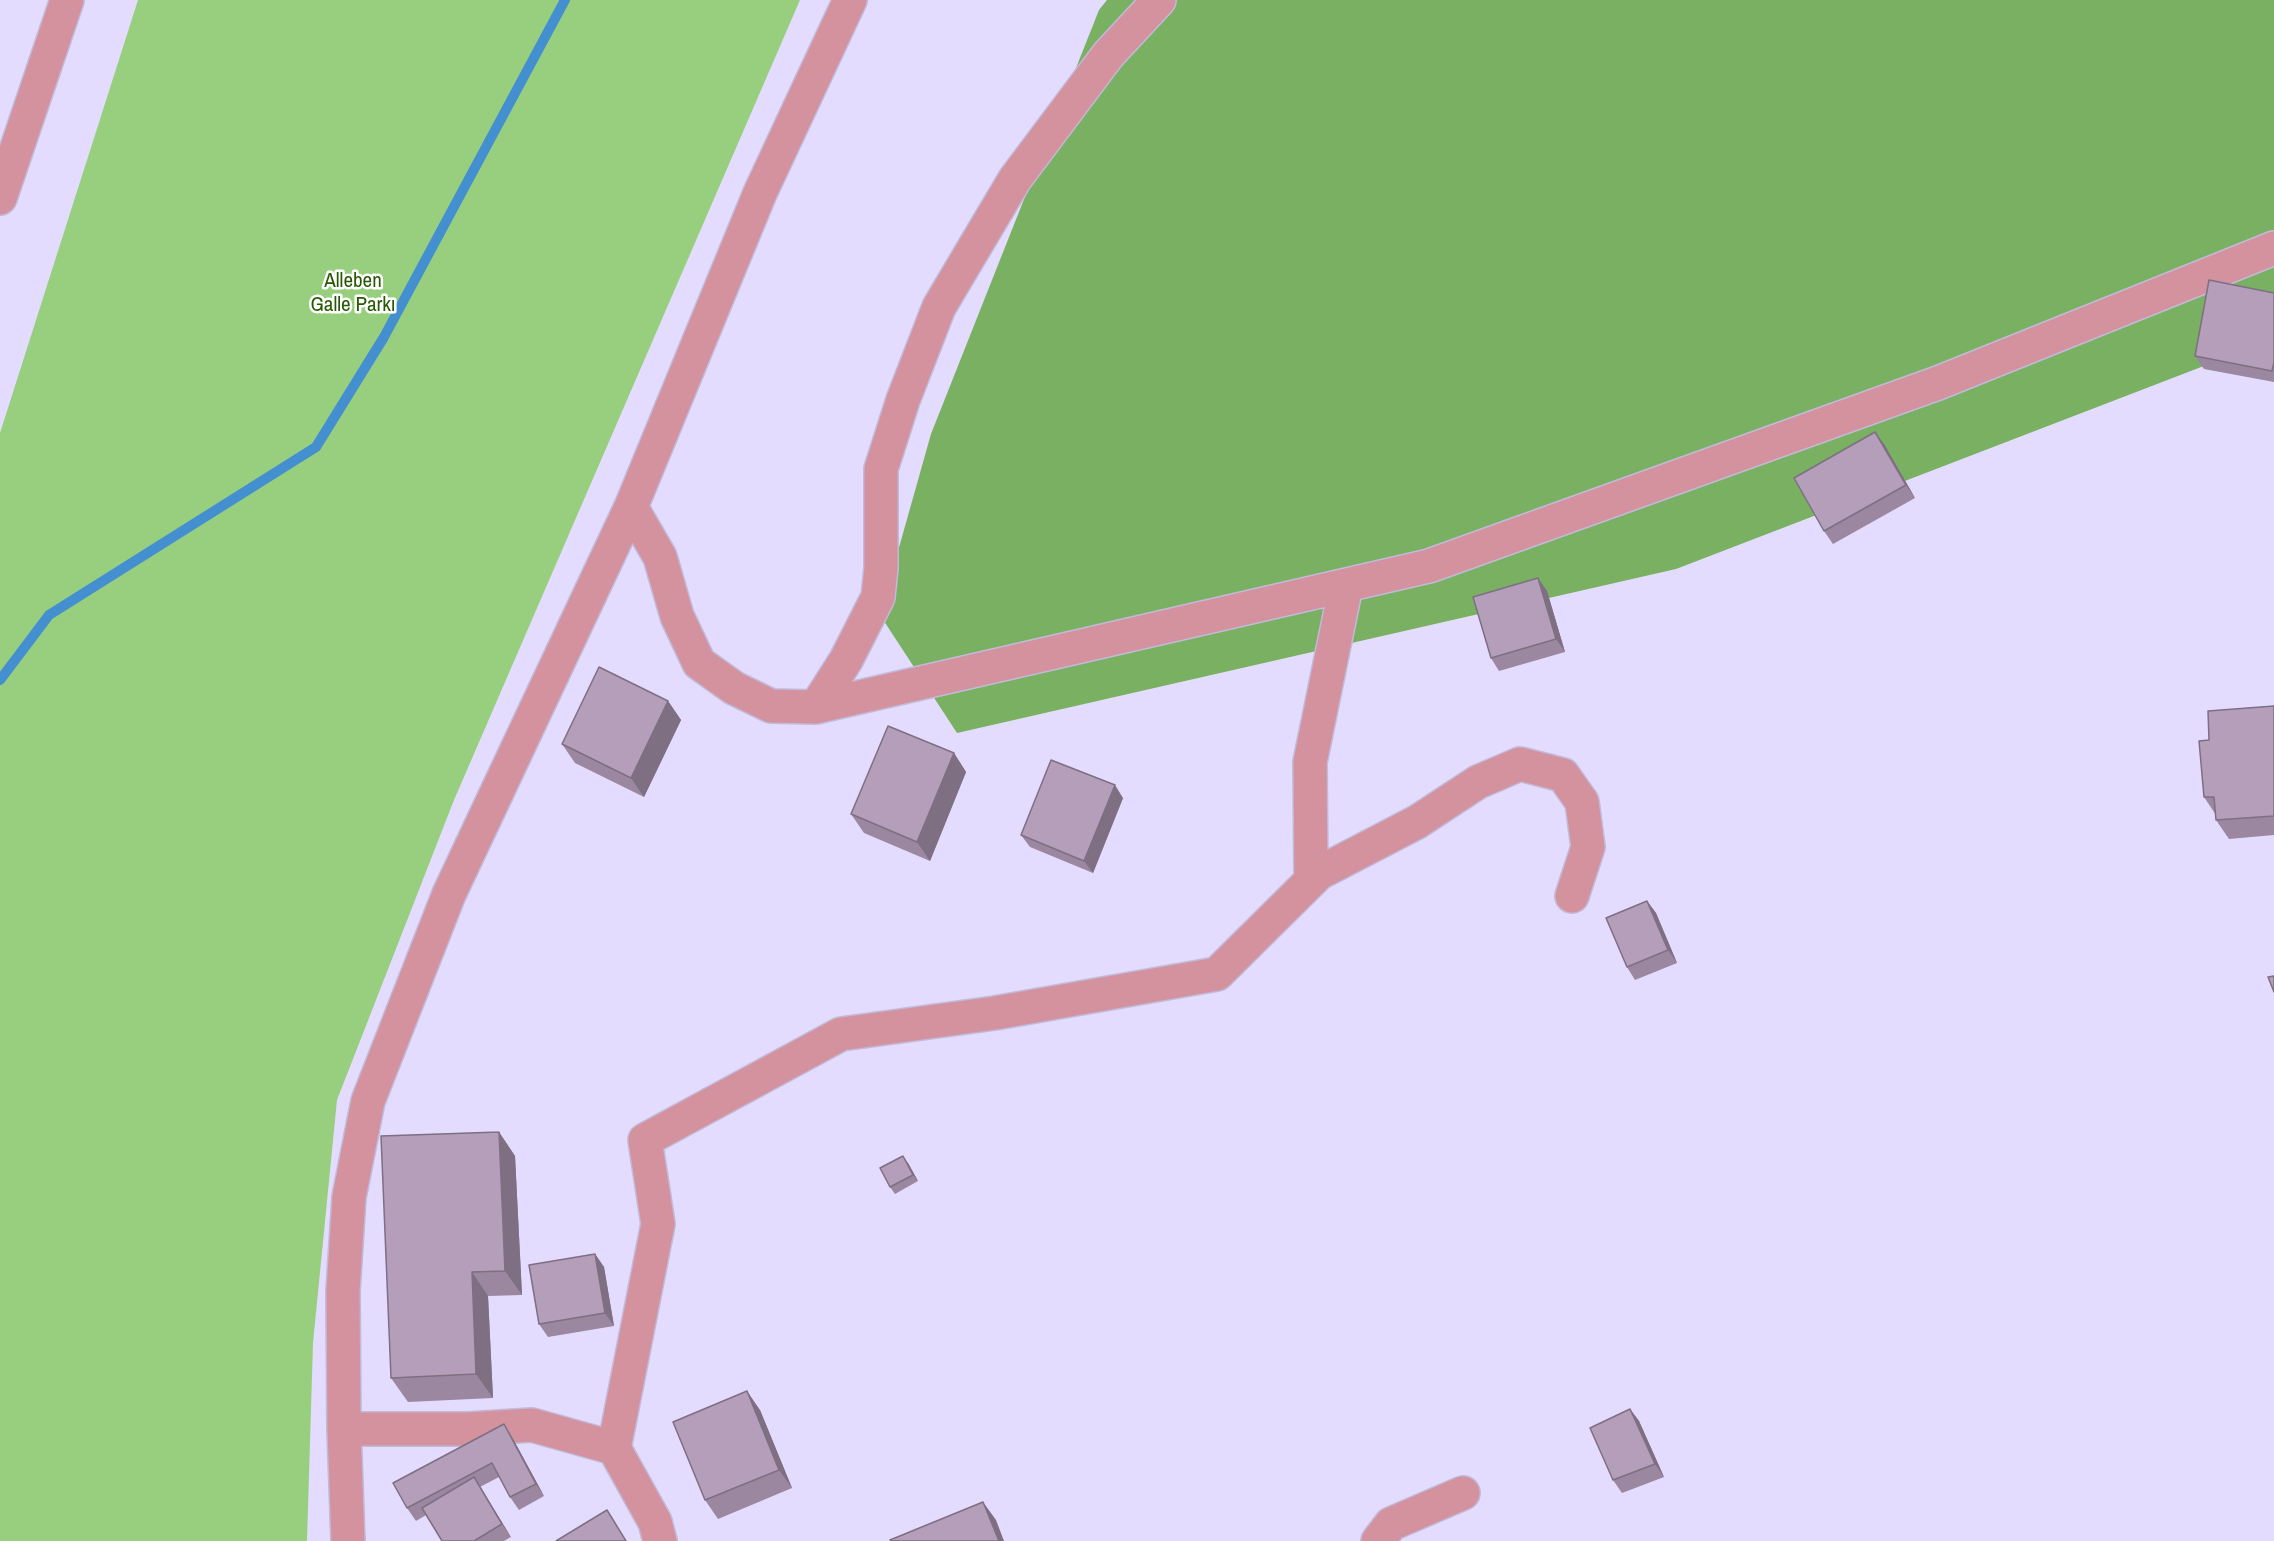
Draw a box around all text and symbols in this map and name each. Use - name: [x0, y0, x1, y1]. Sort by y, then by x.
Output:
- park label: Alleben Galle Parkı: [310, 268, 396, 318]

